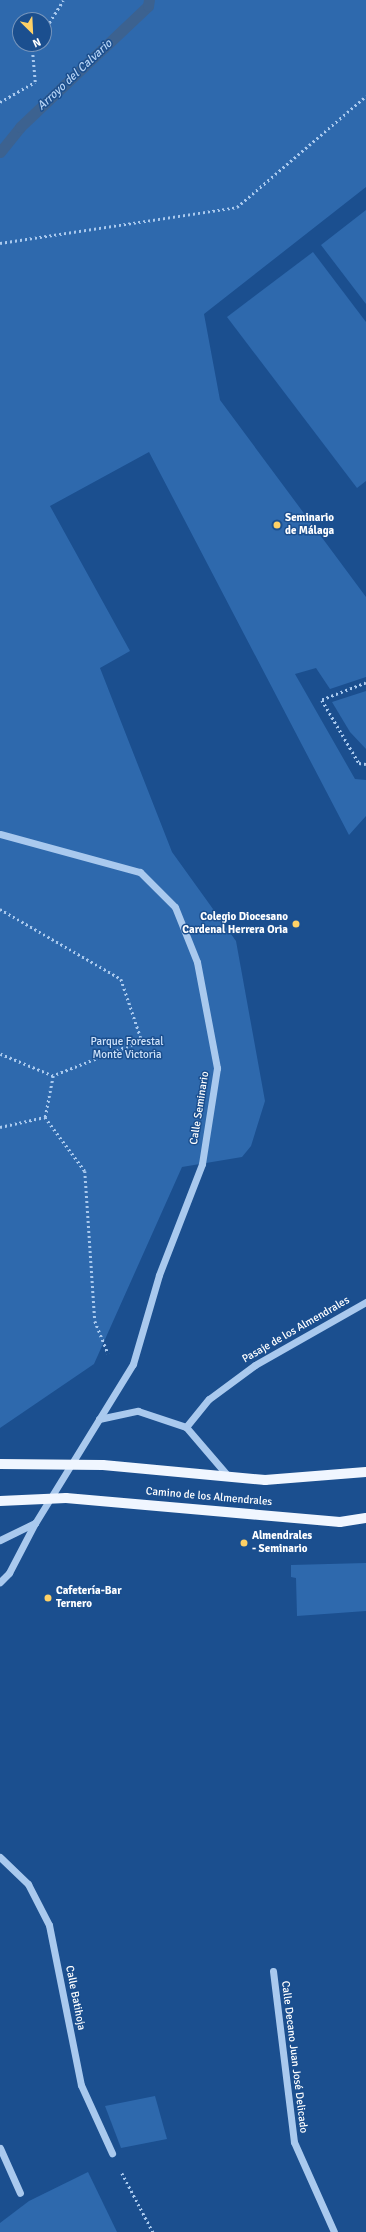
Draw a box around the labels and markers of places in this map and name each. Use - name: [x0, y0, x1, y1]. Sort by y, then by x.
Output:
- place label: Seminario de Málaga: [285, 512, 334, 538]
- marker: Seminario de Málaga: [272, 520, 282, 530]
- place label: Colegio Diocesano Cardenal Herrera Oria: [182, 911, 288, 937]
- marker: Colegio Diocesano Cardenal Herrera Oria: [291, 919, 301, 929]
- place label: Almendrales - Seminario: [252, 1530, 312, 1556]
- marker: Almendrales - Seminario: [239, 1538, 249, 1548]
- place label: Cafetería-Bar Ternero: [56, 1585, 122, 1611]
- marker: Cafetería-Bar Ternero: [43, 1593, 53, 1603]

